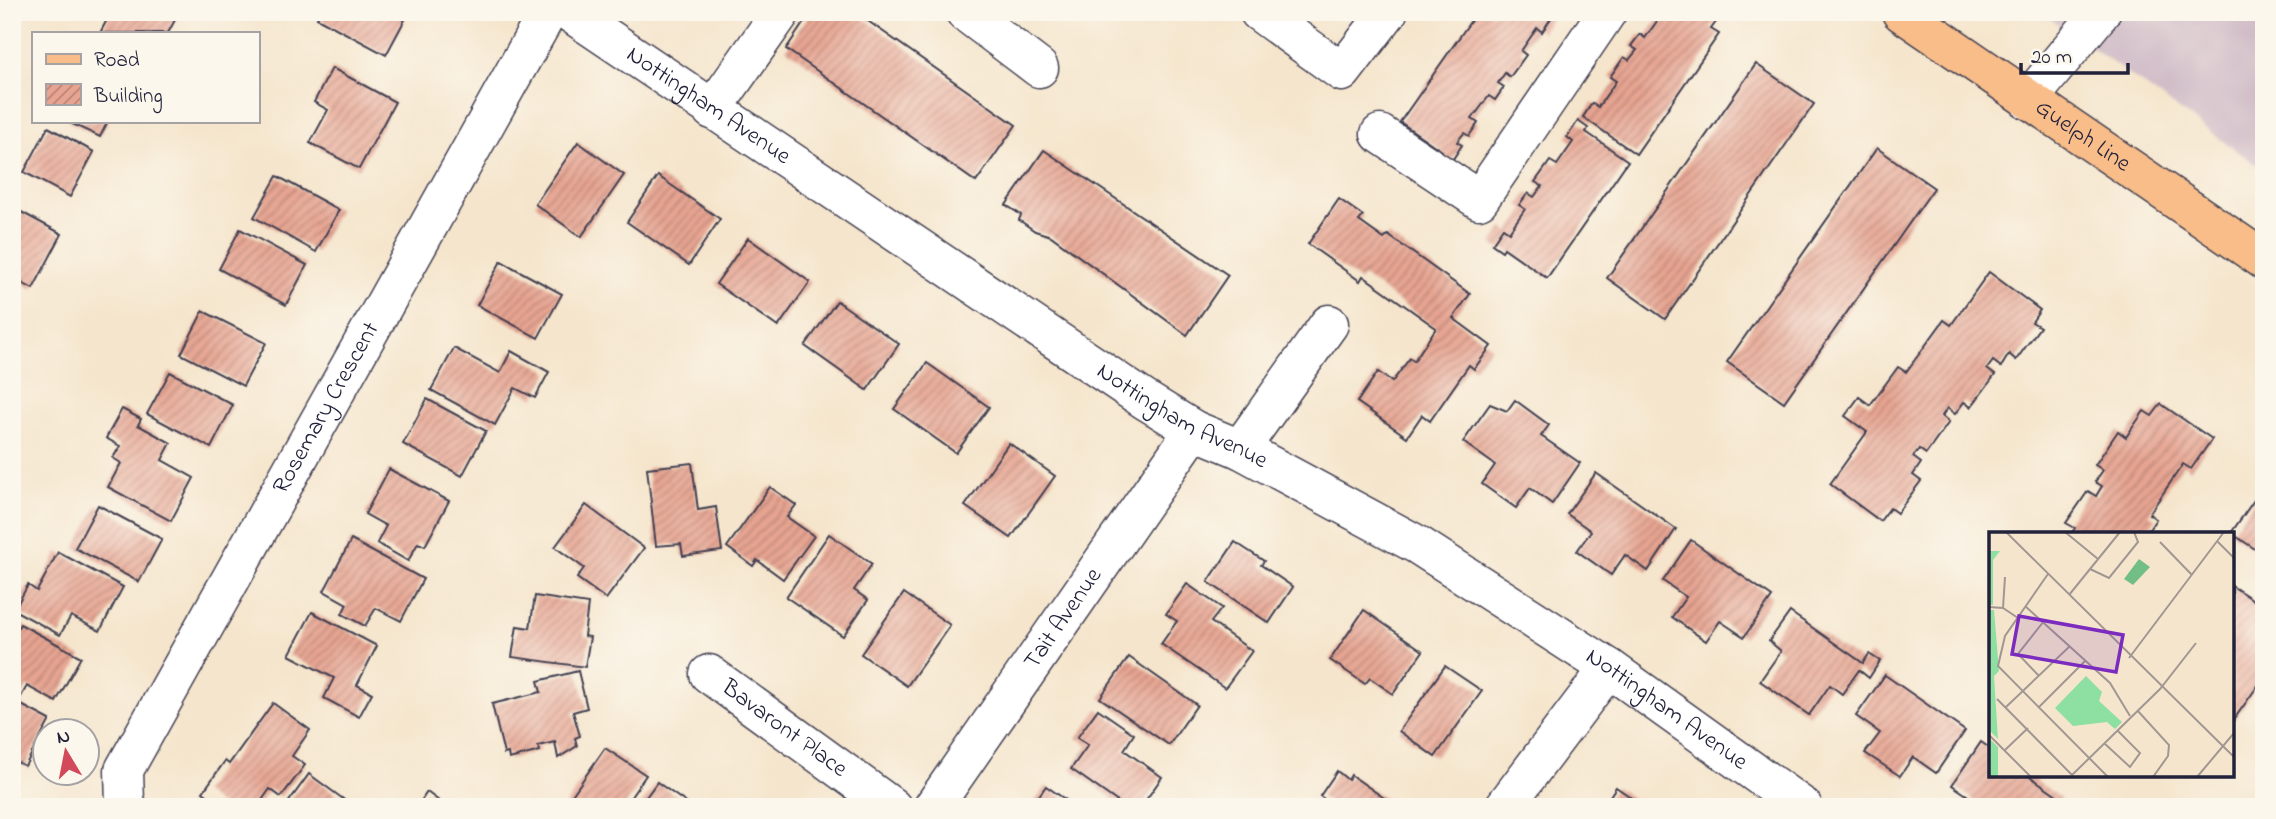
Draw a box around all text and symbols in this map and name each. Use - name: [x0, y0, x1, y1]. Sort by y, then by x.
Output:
- legend: [32, 32, 259, 122]
- scale bar: [2021, 32, 2127, 76]
- street label: Nottingham Avenue: [619, 38, 798, 174]
- text: 20 m: [2031, 43, 2072, 73]
- text: Road: [94, 46, 140, 76]
- text: Building: [93, 82, 163, 114]
- street label: Guelph Line: [2028, 91, 2138, 181]
- street label: Rosemary Crescent: [264, 316, 389, 500]
- street label: Nottingham Avenue: [1089, 355, 1274, 478]
- inset map: [1989, 532, 2234, 777]
- street label: Tait Avenue: [1016, 560, 1111, 677]
- street label: Nottingham Avenue: [1579, 640, 1755, 779]
- street label: Bavaront Place: [713, 670, 855, 787]
- north arrow: [32, 718, 102, 788]
- text: N: [55, 723, 72, 752]

